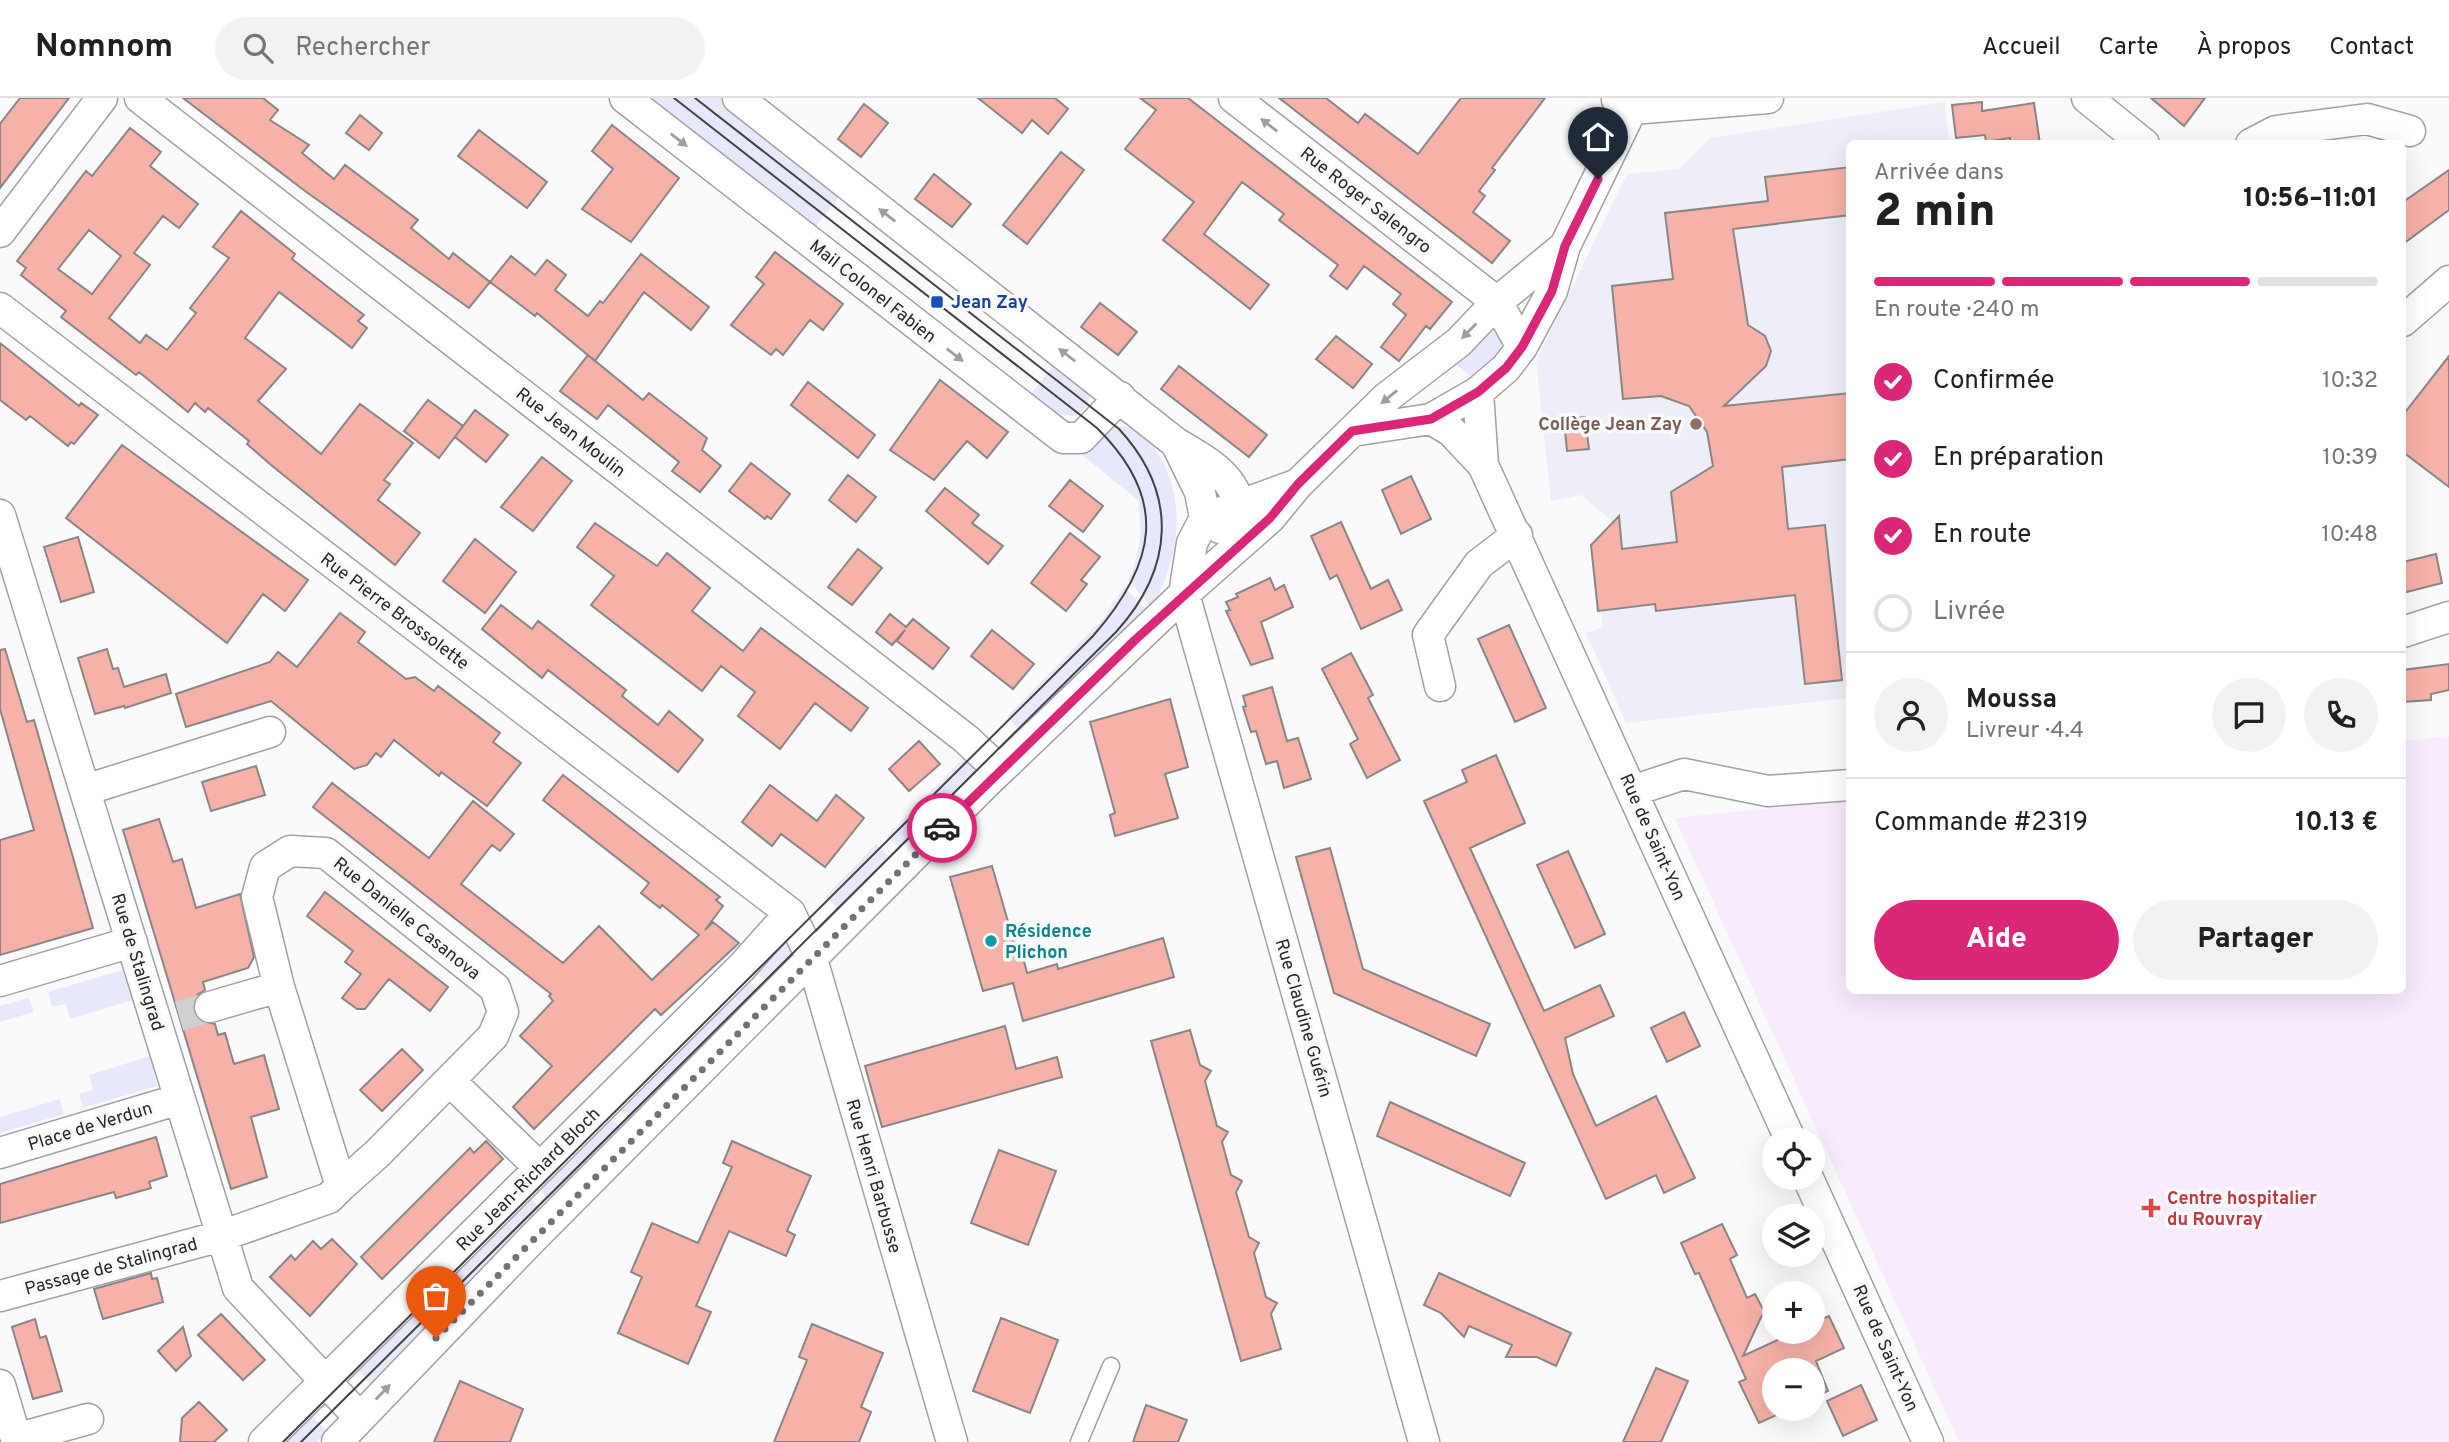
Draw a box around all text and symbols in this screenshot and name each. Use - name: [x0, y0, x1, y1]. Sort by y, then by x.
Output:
- search box: [215, 17, 705, 80]
- text: Nomnom: [35, 27, 173, 69]
- icon: search: [239, 29, 277, 67]
- text: Rechercher: [295, 32, 430, 65]
- text: Accueil: [1982, 33, 2061, 63]
- text: Carte: [2099, 33, 2158, 63]
- text: À propos: [2196, 33, 2291, 63]
- text: Contact: [2329, 33, 2414, 63]
- pin: [1568, 107, 1628, 179]
- icon: home: [1579, 118, 1617, 156]
- one-way arrow: [1260, 119, 1278, 133]
- one-way arrow: [670, 132, 688, 146]
- street label: Rue Roger Salengro: [1295, 143, 1435, 260]
- text: Arrivée dans: [1874, 159, 2004, 188]
- text: 10:56–11:01: [2243, 183, 2378, 216]
- text: 2 min: [1874, 184, 1996, 243]
- one-way arrow: [879, 207, 897, 222]
- street label: Mail Colonel Fabien: [804, 235, 940, 349]
- place label: Jean Zay: [951, 292, 1028, 315]
- marker: Jean Zay: [929, 294, 945, 310]
- text: En route · 240 m: [1874, 296, 2040, 325]
- one-way arrow: [1462, 322, 1478, 339]
- one-way arrow: [946, 347, 964, 362]
- one-way arrow: [1058, 348, 1075, 363]
- icon: check: [1874, 363, 1912, 401]
- text: Confirmée: [1933, 365, 2055, 398]
- text: 10:32: [2322, 367, 2378, 396]
- street label: Rue Jean Moulin: [510, 383, 630, 483]
- one-way arrow: [1380, 389, 1397, 404]
- place label: Collège Jean Zay: [1538, 414, 1682, 437]
- marker: Collège Jean Zay: [1688, 416, 1704, 432]
- icon: check: [1874, 440, 1912, 478]
- text: En préparation: [1933, 442, 2104, 475]
- text: 10:39: [2322, 444, 2378, 473]
- icon: check: [1874, 517, 1912, 555]
- text: En route: [1933, 519, 2031, 552]
- text: 10:48: [2321, 521, 2378, 550]
- street label: Rue Pierre Brossolette: [315, 549, 473, 676]
- text: Livrée: [1933, 596, 2005, 629]
- button: person: [1874, 678, 1948, 752]
- button: chat: [2212, 678, 2286, 752]
- button: phone: [2304, 678, 2378, 752]
- text: Moussa: [1966, 684, 2057, 717]
- text: Livreur · 4.4: [1966, 717, 2084, 746]
- street label: Rue de Saint-Yon: [1613, 771, 1690, 905]
- courier: [907, 793, 977, 863]
- text: Commande #2319: [1874, 807, 2088, 840]
- text: 10.13 €: [2295, 807, 2378, 840]
- icon: car: [923, 809, 961, 847]
- street label: Rue Danielle Casanova: [328, 853, 484, 986]
- street label: Rue de Stalingrad: [105, 891, 168, 1034]
- button: Aide: [1874, 900, 2119, 980]
- button: Partager: [2133, 900, 2378, 980]
- place label: Résidence Plichon: [1005, 921, 1092, 965]
- marker: Résidence Plichon: [983, 933, 999, 949]
- street label: Rue Claudine Guérin: [1269, 936, 1336, 1101]
- street label: Rue Henri Barbusse: [840, 1097, 906, 1256]
- street label: Place de Verdun: [25, 1098, 156, 1157]
- street label: Rue Jean-Richard Bloch: [452, 1103, 606, 1257]
- map controls: [1762, 1127, 1825, 1421]
- button: locate: [1762, 1127, 1825, 1190]
- place label: Centre hospitalier du Rouvray: [2167, 1188, 2317, 1232]
- marker: Centre hospitalier du Rouvray: [2141, 1198, 2161, 1218]
- button: layers: [1762, 1204, 1825, 1267]
- street label: Passage de Stalingrad: [22, 1233, 200, 1302]
- pin: [406, 1266, 466, 1338]
- icon: bag: [417, 1277, 455, 1315]
- button: +: [1762, 1281, 1825, 1344]
- street label: Rue de Saint-Yon: [1846, 1282, 1923, 1416]
- button: −: [1762, 1358, 1825, 1421]
- one-way arrow: [375, 1384, 391, 1401]

